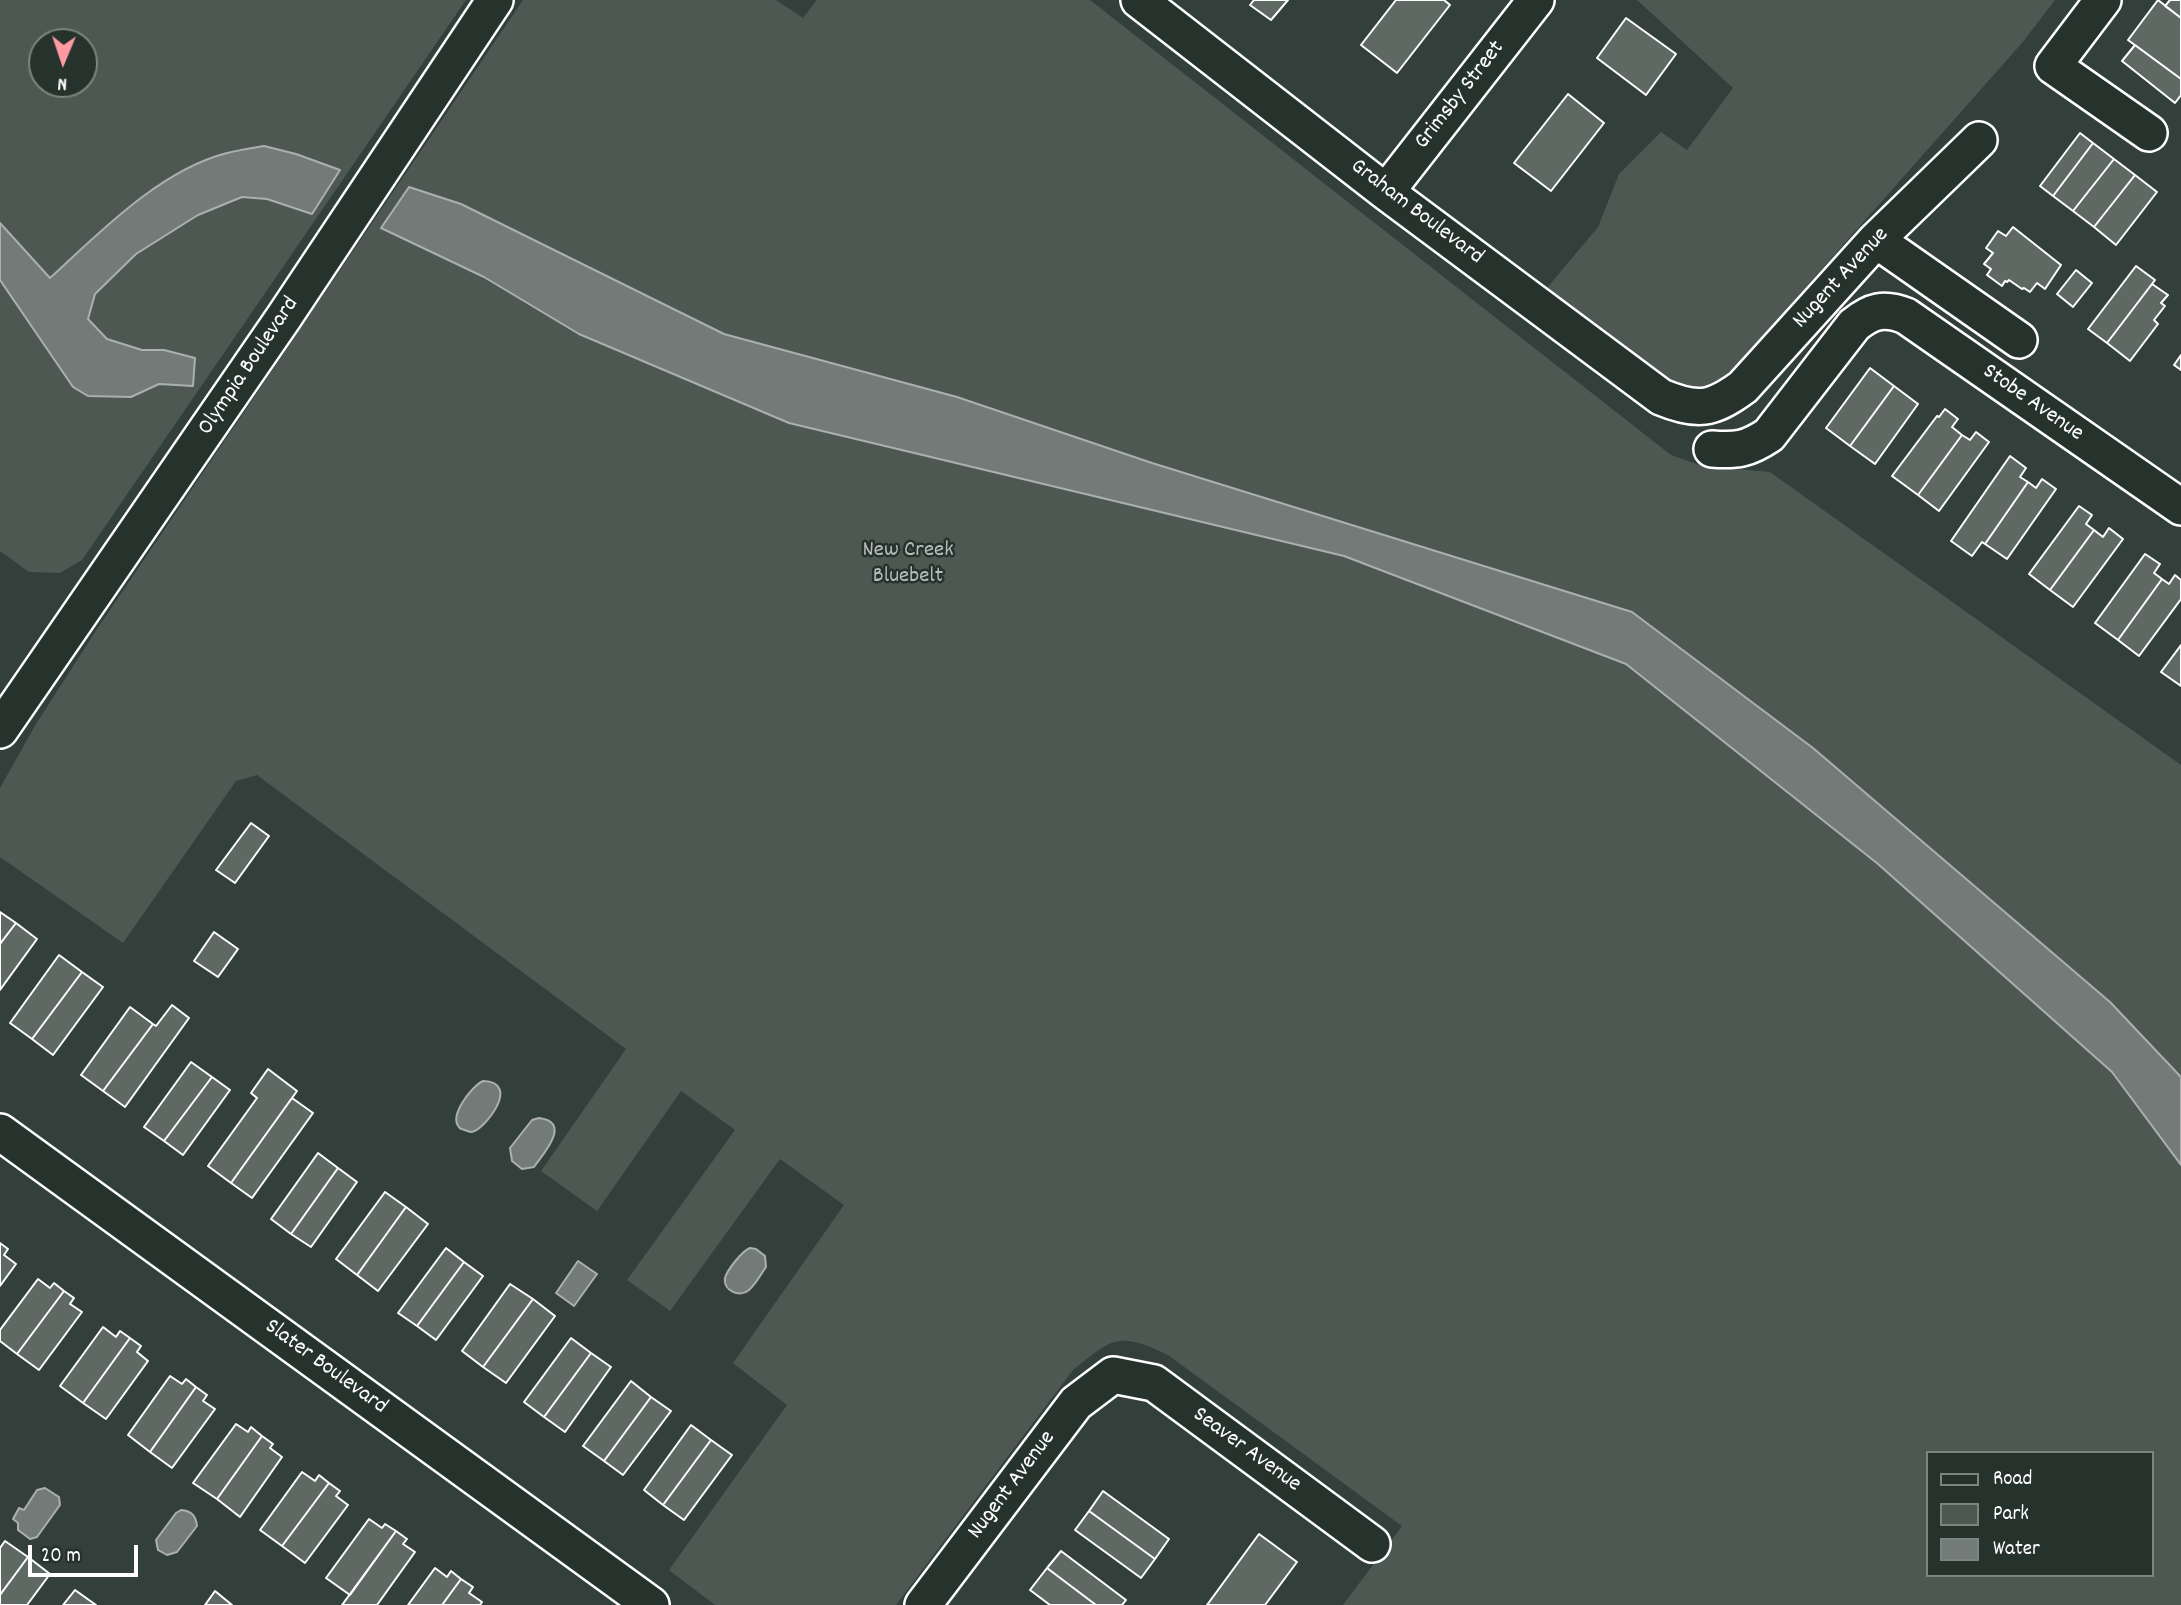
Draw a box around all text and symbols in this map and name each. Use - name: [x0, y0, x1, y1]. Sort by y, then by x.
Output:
- north arrow: [28, 28, 98, 98]
- street label: Grimsby Street: [1410, 36, 1512, 156]
- text: N: [57, 69, 67, 96]
- street label: Graham Boulevard: [1344, 154, 1488, 272]
- street label: Nugent Avenue: [1788, 222, 1896, 336]
- street label: Olympia Boulevard: [194, 293, 306, 441]
- street label: Stobe Avenue: [1976, 359, 2088, 449]
- park label: New Creek Bluebelt: [862, 538, 954, 592]
- street label: Slater Boulevard: [258, 1314, 392, 1422]
- street label: Seaver Avenue: [1186, 1402, 1306, 1500]
- street label: Nugent Avenue: [963, 1426, 1063, 1546]
- legend: [1926, 1451, 2153, 1577]
- text: Road: [1993, 1465, 2032, 1495]
- text: Park: [1993, 1500, 2029, 1530]
- scale bar: [32, 1532, 142, 1576]
- text: Water: [1993, 1535, 2040, 1565]
- text: 20 m: [41, 1542, 81, 1572]

